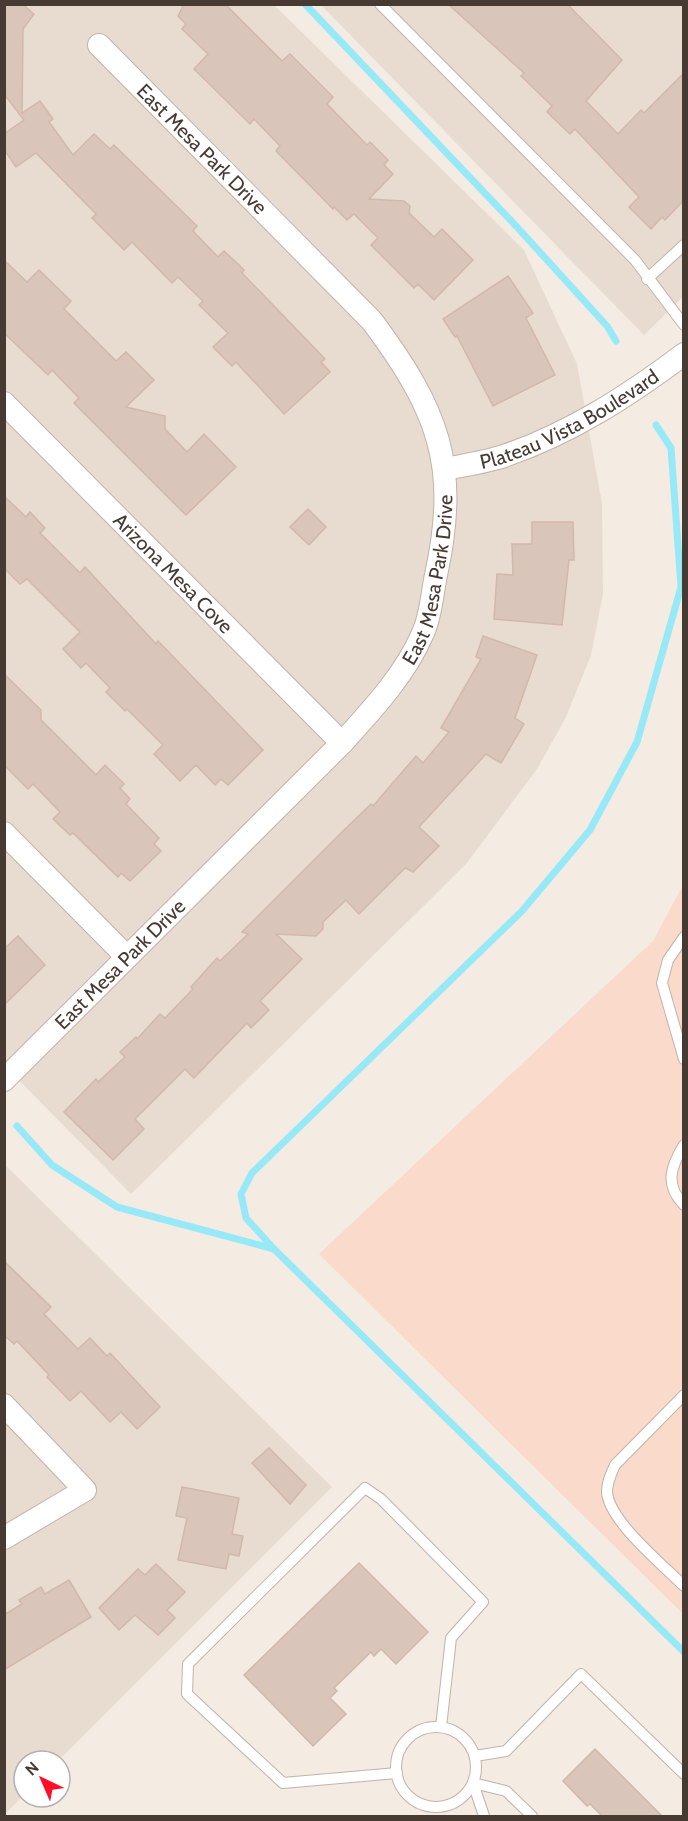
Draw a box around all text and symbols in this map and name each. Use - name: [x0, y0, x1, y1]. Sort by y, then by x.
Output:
- street label: East Mesa Park Drive: [132, 79, 272, 219]
- street label: Plateau Vista Boulevard: [478, 364, 663, 474]
- street label: East Mesa Park Drive: [397, 495, 457, 669]
- street label: Arizona Mesa Cove: [108, 508, 238, 638]
- street label: East Mesa Park Drive: [50, 894, 190, 1034]
- north arrow: [12, 1749, 72, 1809]
- text: N: [21, 1758, 43, 1779]

